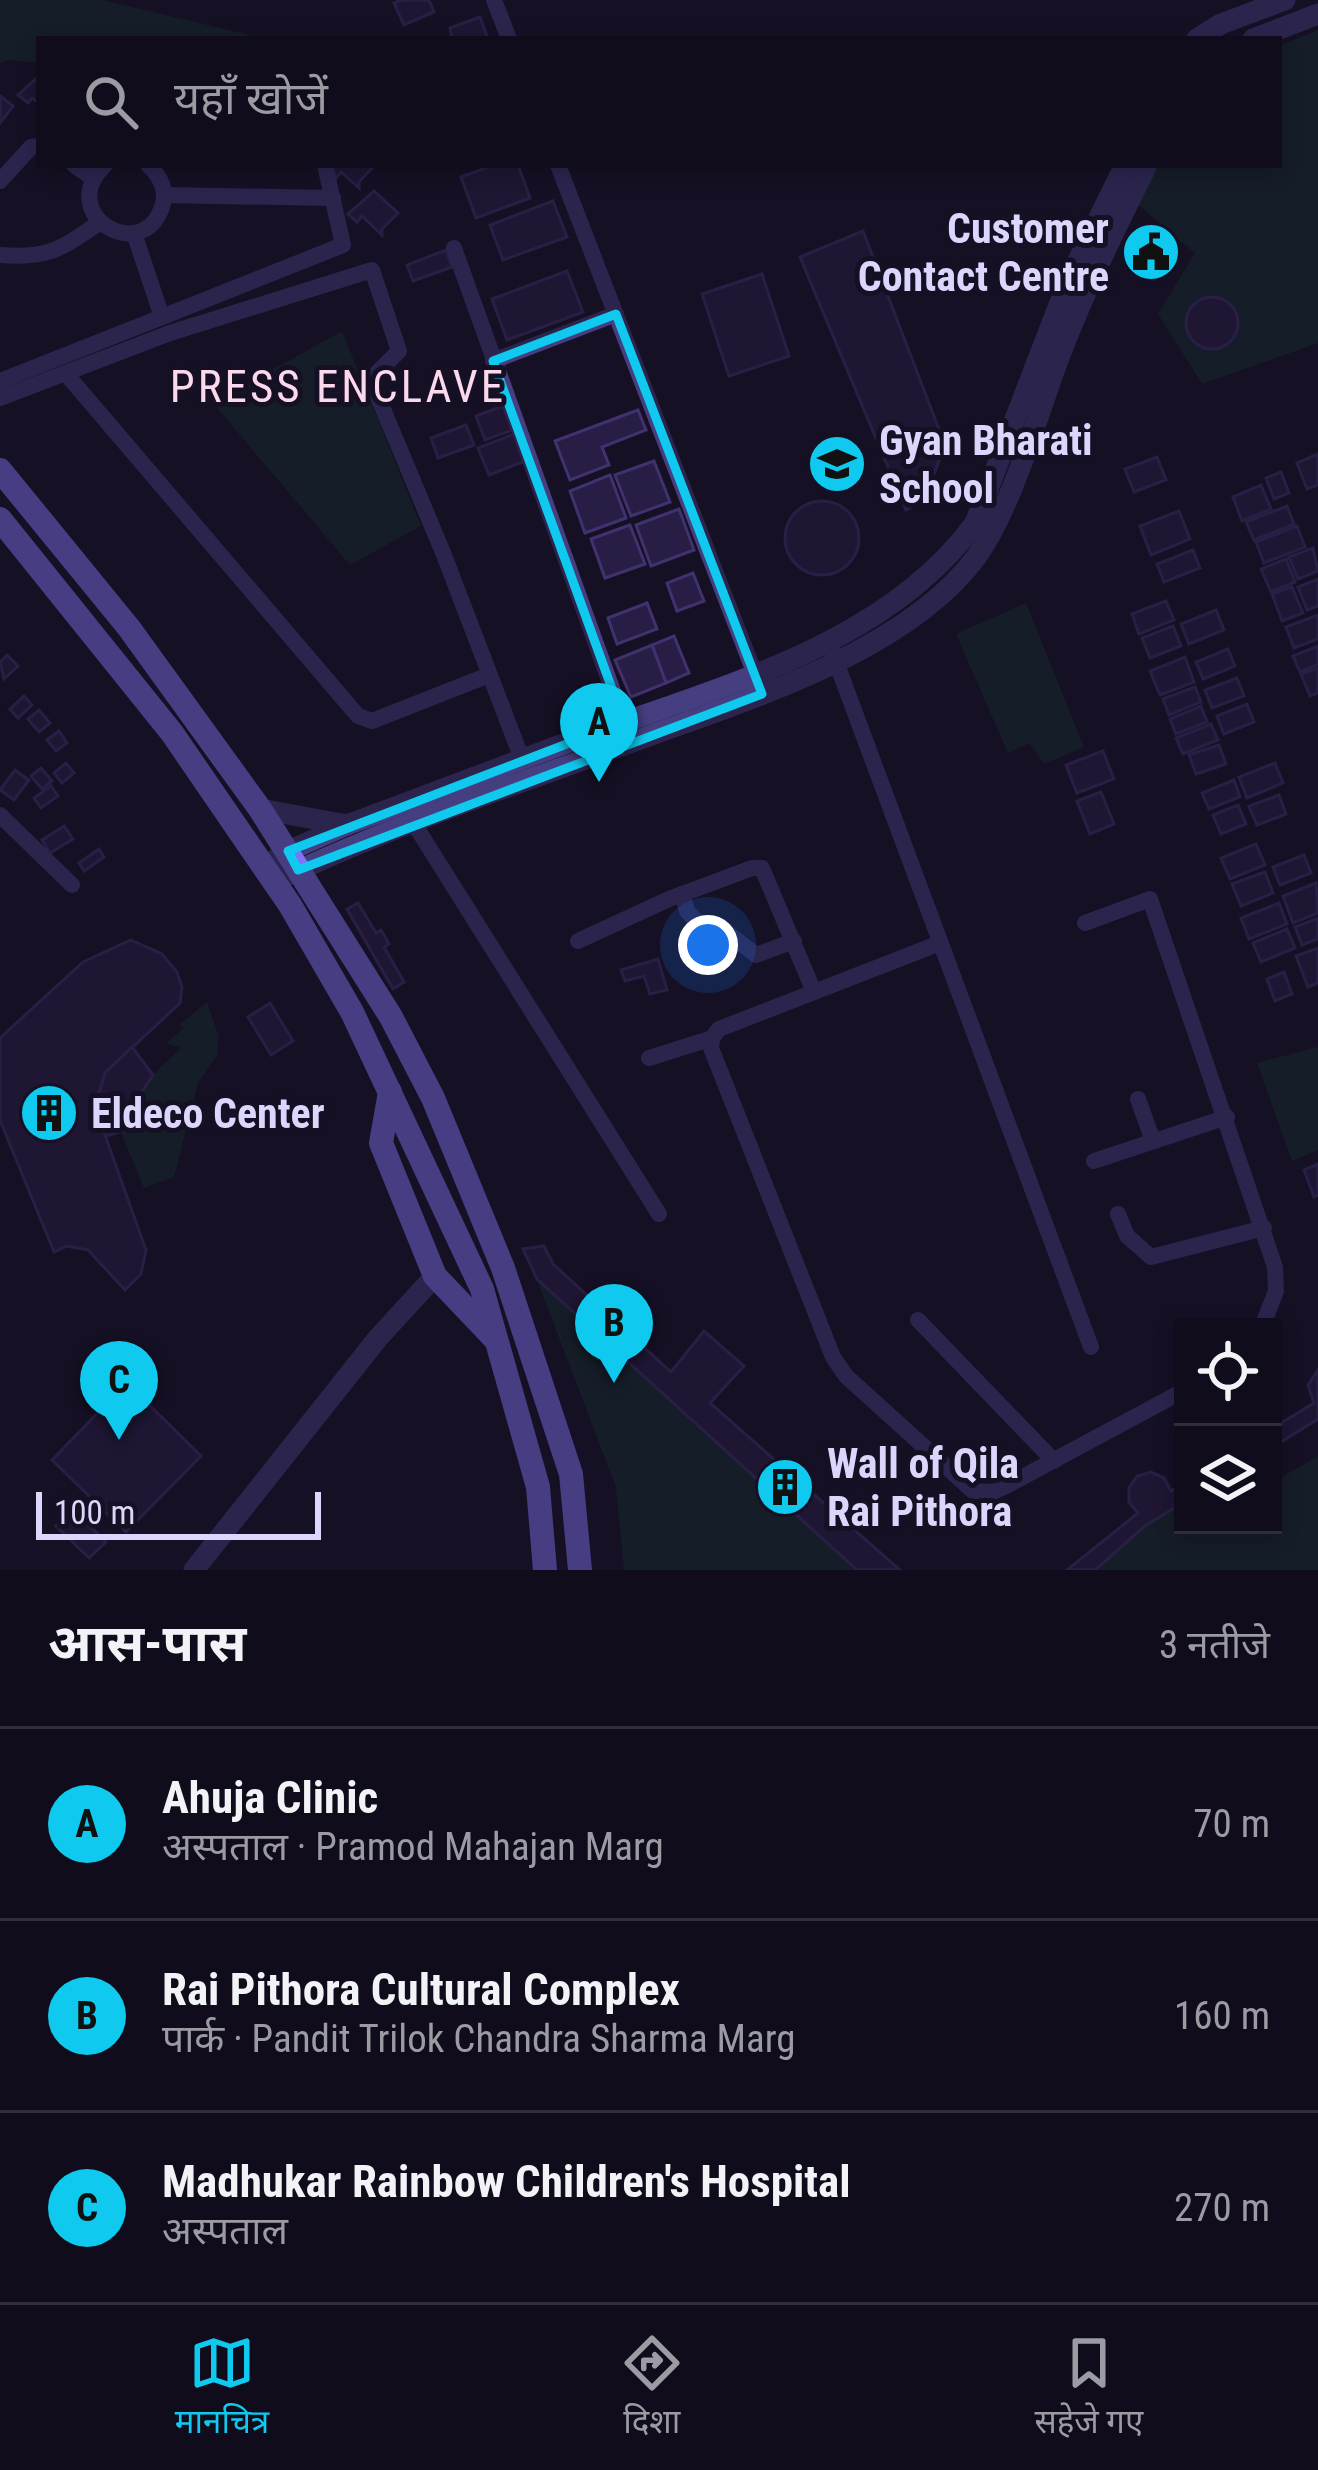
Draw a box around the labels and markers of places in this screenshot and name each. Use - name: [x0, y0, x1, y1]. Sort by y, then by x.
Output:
- place label: Customer Contact Centre: [858, 204, 1109, 301]
- public building icon: Customer Contact Centre: [1120, 221, 1182, 283]
- place label: Gyan Bharati School: [879, 416, 1093, 513]
- school or university icon: Gyan Bharati School: [806, 433, 868, 495]
- pin: A: [560, 683, 638, 782]
- building icon: Eldeco Center: [18, 1082, 80, 1144]
- place label: Eldeco Center: [91, 1089, 325, 1138]
- pin: B: [575, 1284, 653, 1383]
- pin: C: [80, 1341, 158, 1440]
- place label: Wall of Qila Rai Pithora: [827, 1439, 1019, 1536]
- building icon: Wall of Qila Rai Pithora: [754, 1456, 816, 1518]

